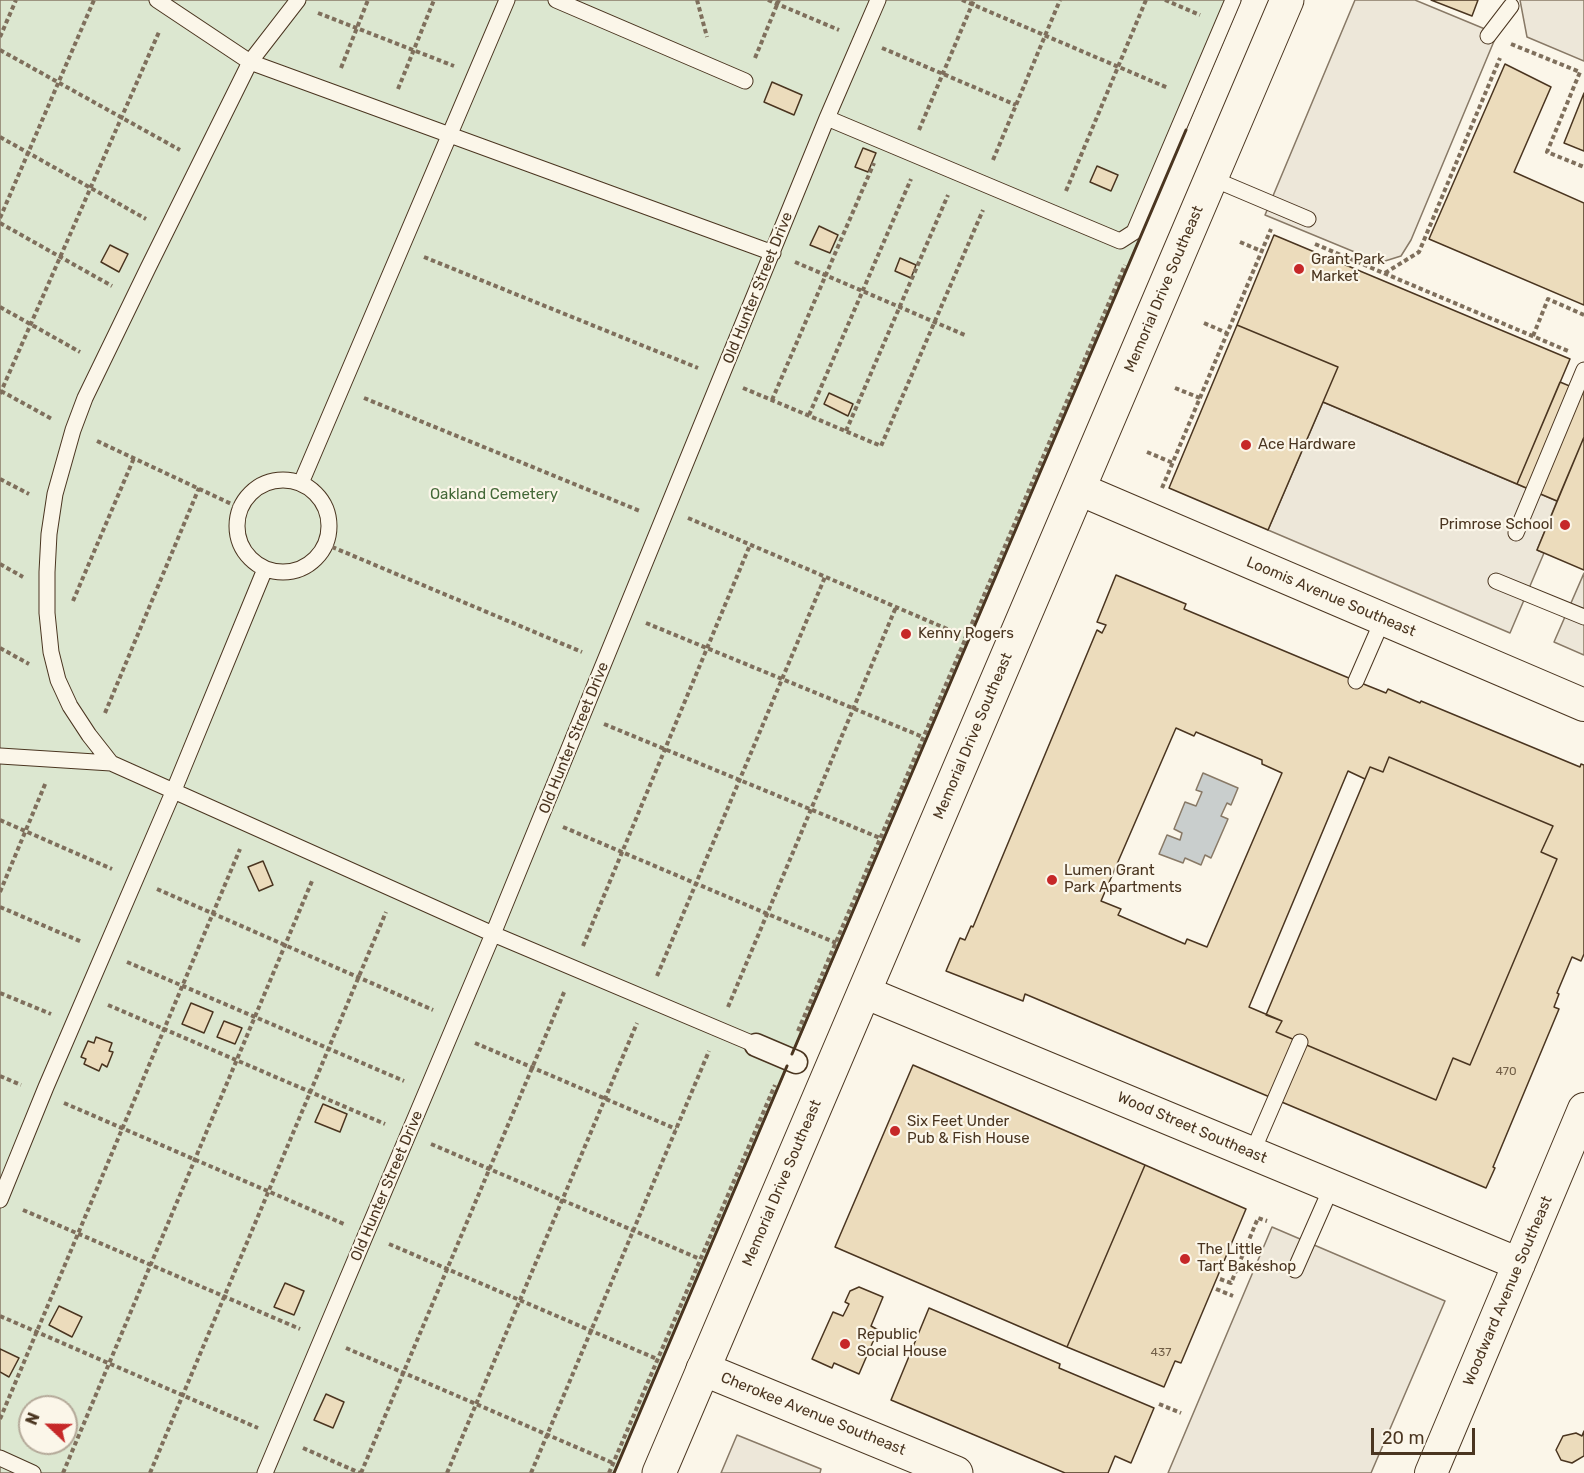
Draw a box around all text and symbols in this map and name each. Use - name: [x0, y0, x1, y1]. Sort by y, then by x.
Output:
- street label: Memorial Drive Southeast: [1121, 203, 1207, 375]
- street label: Old Hunter Street Drive: [719, 210, 797, 366]
- place label: Grant Park Market: [1311, 251, 1385, 286]
- marker: Grant Park Market: [1292, 262, 1306, 276]
- place label: Ace Hardware: [1258, 436, 1356, 454]
- marker: Ace Hardware: [1239, 438, 1253, 452]
- park label: Oakland Cemetery: [430, 486, 558, 504]
- place label: Primrose School: [1439, 516, 1553, 534]
- marker: Primrose School: [1558, 518, 1572, 532]
- street label: Loomis Avenue Southeast: [1244, 553, 1418, 641]
- place label: Kenny Rogers: [918, 625, 1014, 643]
- marker: Kenny Rogers: [899, 627, 913, 641]
- street label: Memorial Drive Southeast: [930, 650, 1016, 822]
- street label: Old Hunter Street Drive: [535, 660, 613, 816]
- place label: Lumen Grant Park Apartments: [1064, 862, 1182, 897]
- marker: Lumen Grant Park Apartments: [1045, 873, 1059, 887]
- house number: 470: [1495, 1065, 1517, 1079]
- street label: Wood Street Southeast: [1115, 1088, 1269, 1168]
- street label: Memorial Drive Southeast: [739, 1097, 825, 1269]
- street label: Old Hunter Street Drive: [347, 1108, 427, 1264]
- place label: Six Feet Under Pub & Fish House: [907, 1113, 1030, 1148]
- marker: Six Feet Under Pub & Fish House: [888, 1124, 902, 1138]
- street label: Woodward Avenue Southeast: [1460, 1193, 1556, 1389]
- place label: The Little Tart Bakeshop: [1197, 1241, 1296, 1276]
- marker: The Little Tart Bakeshop: [1178, 1252, 1192, 1266]
- place label: Republic Social House: [857, 1326, 947, 1361]
- marker: Republic Social House: [838, 1337, 852, 1351]
- house number: 437: [1151, 1346, 1171, 1360]
- street label: Cherokee Avenue Southeast: [718, 1369, 908, 1459]
- north arrow: [18, 1395, 78, 1455]
- text: N: [22, 1410, 44, 1428]
- scale bar: [1374, 1416, 1478, 1454]
- text: 20 m: [1382, 1427, 1424, 1449]

